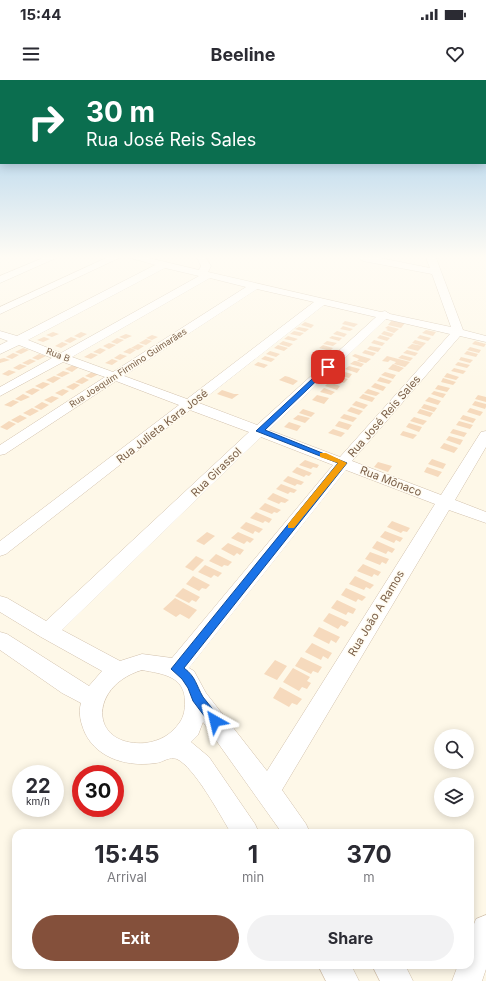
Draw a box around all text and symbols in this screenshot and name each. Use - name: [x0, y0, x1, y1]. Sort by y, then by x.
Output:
- text: 15:44: [20, 5, 61, 24]
- icon: menu: [20, 43, 42, 65]
- icon: heart: [444, 43, 466, 65]
- text: Beeline: [210, 44, 276, 65]
- text: 30 m: [86, 95, 155, 129]
- icon: right: [20, 96, 72, 148]
- text: Rua José Reis Sales: [86, 129, 256, 150]
- street label: Rua Joaquim Firmino Guimarães: [67, 325, 189, 410]
- street label: Rua B: [45, 345, 72, 364]
- pin: [311, 350, 345, 384]
- icon: arrive: [317, 356, 339, 378]
- street label: Rua José Reis Sales: [345, 372, 424, 460]
- street label: Rua Julieta Kara José: [113, 386, 211, 466]
- street label: Rua Girassol: [188, 444, 244, 500]
- street label: Rua Mônaco: [358, 463, 424, 499]
- street label: Rua João A Ramos: [345, 567, 407, 658]
- position arrow: [194, 700, 236, 742]
- map controls: [434, 729, 474, 817]
- button: search: [434, 729, 474, 769]
- speed limit sign: 30: [72, 765, 124, 817]
- text: 22: [25, 774, 51, 798]
- button: layers: [434, 777, 474, 817]
- text: km/h: [26, 795, 50, 807]
- text: 15:45: [94, 840, 160, 869]
- text: 1: [248, 840, 258, 869]
- text: 370: [346, 840, 392, 869]
- text: Arrival: [107, 869, 147, 885]
- text: min: [242, 869, 264, 885]
- text: m: [363, 869, 375, 885]
- button: Exit: [32, 915, 239, 961]
- button: Share: [247, 915, 454, 961]

